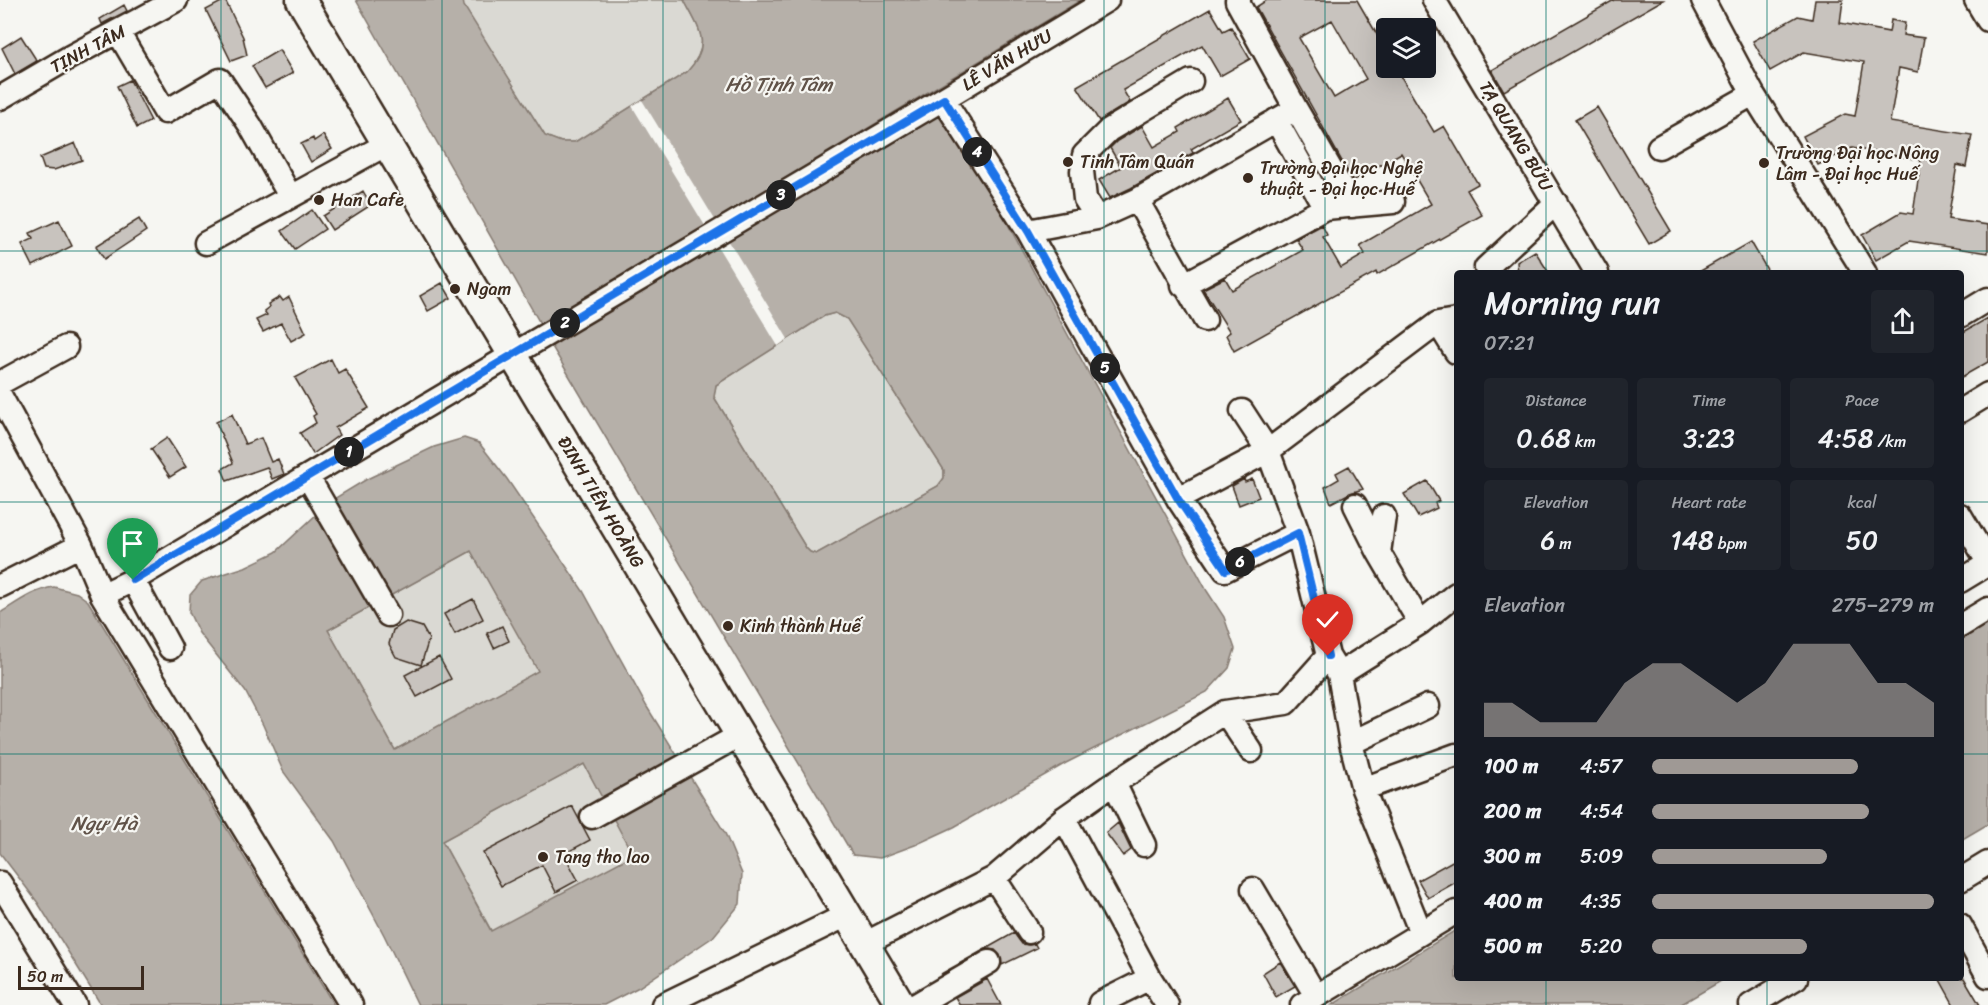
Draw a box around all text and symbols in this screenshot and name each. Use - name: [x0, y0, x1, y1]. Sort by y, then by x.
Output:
- street label: TỊNH TÂM: [44, 15, 132, 82]
- map controls: [1376, 18, 1436, 78]
- button: layers: [1376, 18, 1436, 78]
- street label: LÊ VĂN HƯU: [955, 20, 1060, 100]
- water label: Hồ Tịnh Tâm: [726, 67, 834, 102]
- street label: TẠ QUANG BỬU: [1470, 75, 1562, 198]
- pin: 4: [962, 137, 992, 167]
- text: 4: [972, 137, 982, 166]
- place label: Trường Đại học Nông Lâm - Đại học Huế: [1776, 137, 1939, 190]
- place label: Tinh Tâm Quán: [1080, 146, 1195, 178]
- place label: Trường Đại học Nghệ thuật - Đại học Huế: [1260, 152, 1424, 205]
- marker: Tinh Tâm Quán: [1061, 155, 1075, 169]
- marker: Trường Đại học Nông Lâm - Đại học Huế: [1757, 156, 1771, 170]
- marker: Trường Đại học Nghệ thuật - Đại học Huế: [1241, 171, 1255, 185]
- pin: 3: [766, 180, 796, 210]
- text: 3: [777, 180, 785, 209]
- place label: Han Cafe: [331, 184, 404, 216]
- marker: Han Cafe: [312, 193, 326, 207]
- place label: Ngam: [467, 273, 512, 305]
- text: Morning run: [1484, 274, 1660, 332]
- marker: Ngam: [448, 282, 462, 296]
- button: share: [1871, 290, 1934, 353]
- pin: 2: [550, 308, 580, 338]
- text: 2: [560, 308, 570, 337]
- text: 07:21: [1484, 326, 1534, 361]
- pin: 5: [1090, 353, 1120, 383]
- text: 5: [1100, 353, 1110, 382]
- text: Distance: [1526, 386, 1586, 415]
- text: Time: [1692, 386, 1726, 415]
- text: Pace: [1845, 386, 1879, 415]
- text: 0.68: [1516, 415, 1571, 461]
- text: 3:23: [1683, 415, 1735, 461]
- text: 4:58: [1818, 415, 1873, 461]
- text: km: [1571, 427, 1596, 456]
- text: /km: [1873, 427, 1906, 456]
- street label: ĐINH TIÊN HOÀNG: [549, 430, 654, 575]
- pin: 1: [334, 437, 364, 467]
- text: 1: [346, 437, 352, 466]
- text: Elevation: [1524, 488, 1588, 517]
- text: Heart rate: [1671, 488, 1747, 517]
- text: kcal: [1847, 488, 1877, 517]
- text: 6: [1540, 517, 1555, 563]
- text: 148: [1671, 517, 1714, 563]
- text: 50: [1846, 517, 1878, 563]
- pin: [107, 518, 158, 580]
- icon: arrive: [116, 527, 149, 560]
- text: m: [1555, 529, 1572, 558]
- text: bpm: [1714, 529, 1747, 558]
- pin: 6: [1225, 547, 1255, 577]
- text: 6: [1235, 547, 1245, 576]
- text: Elevation: [1484, 588, 1565, 623]
- text: 275–279 m: [1832, 588, 1934, 623]
- pin: [1302, 594, 1353, 656]
- icon: check: [1311, 603, 1344, 636]
- place label: Kinh thành Huế: [740, 610, 864, 642]
- marker: Kinh thành Huế: [721, 619, 735, 633]
- text: 100 m: [1484, 749, 1538, 784]
- text: 4:57: [1580, 749, 1622, 784]
- text: 200 m: [1484, 794, 1541, 829]
- text: 4:54: [1580, 794, 1623, 829]
- water label: Ngự Hà: [71, 806, 139, 841]
- text: 300 m: [1484, 839, 1541, 874]
- text: 5:09: [1580, 839, 1623, 874]
- place label: Tang tho lao: [555, 841, 650, 873]
- marker: Tang tho lao: [536, 850, 550, 864]
- text: 400 m: [1484, 884, 1542, 919]
- text: 4:35: [1580, 884, 1622, 919]
- text: 500 m: [1484, 929, 1542, 964]
- text: 5:20: [1580, 929, 1622, 964]
- text: 50 m: [27, 962, 63, 991]
- scale bar: [18, 963, 144, 990]

